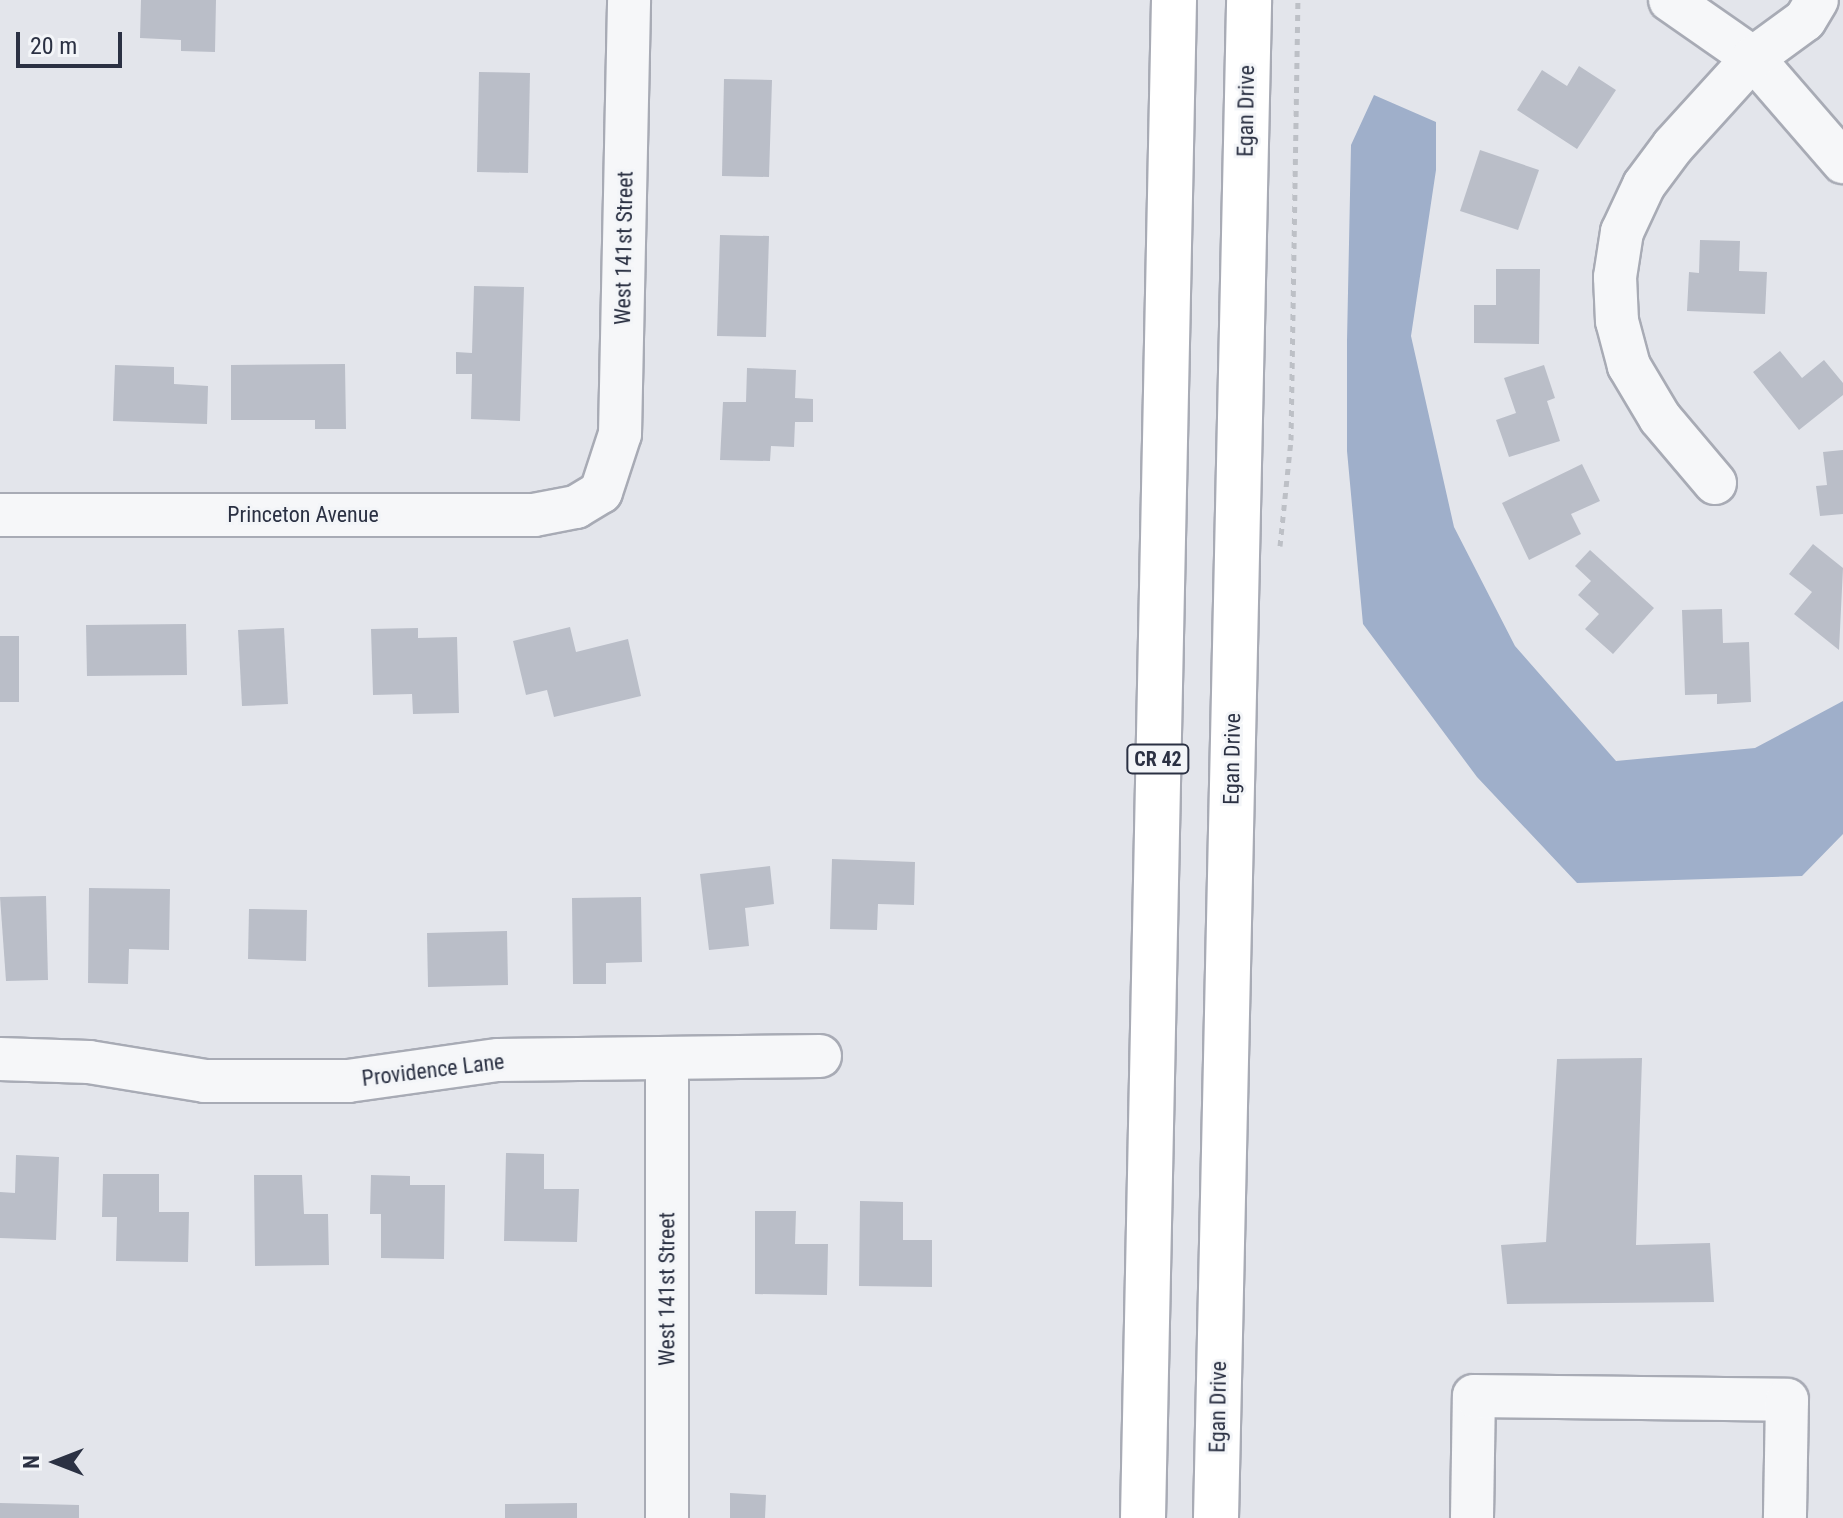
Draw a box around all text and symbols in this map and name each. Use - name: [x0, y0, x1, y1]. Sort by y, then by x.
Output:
- scale bar: [20, 16, 126, 66]
- text: 20 m: [30, 32, 77, 60]
- street label: Egan Drive: [1232, 65, 1260, 157]
- street label: West 141st Street: [609, 171, 639, 325]
- street label: Princeton Avenue: [227, 502, 379, 528]
- street label: Egan Drive: [1218, 713, 1246, 805]
- road number: CR 42: [1126, 743, 1190, 775]
- street label: Providence Lane: [360, 1048, 506, 1092]
- street label: West 141st Street: [654, 1212, 680, 1366]
- street label: Egan Drive: [1204, 1361, 1232, 1453]
- north arrow: [16, 1422, 96, 1502]
- text: N: [19, 1455, 44, 1469]

